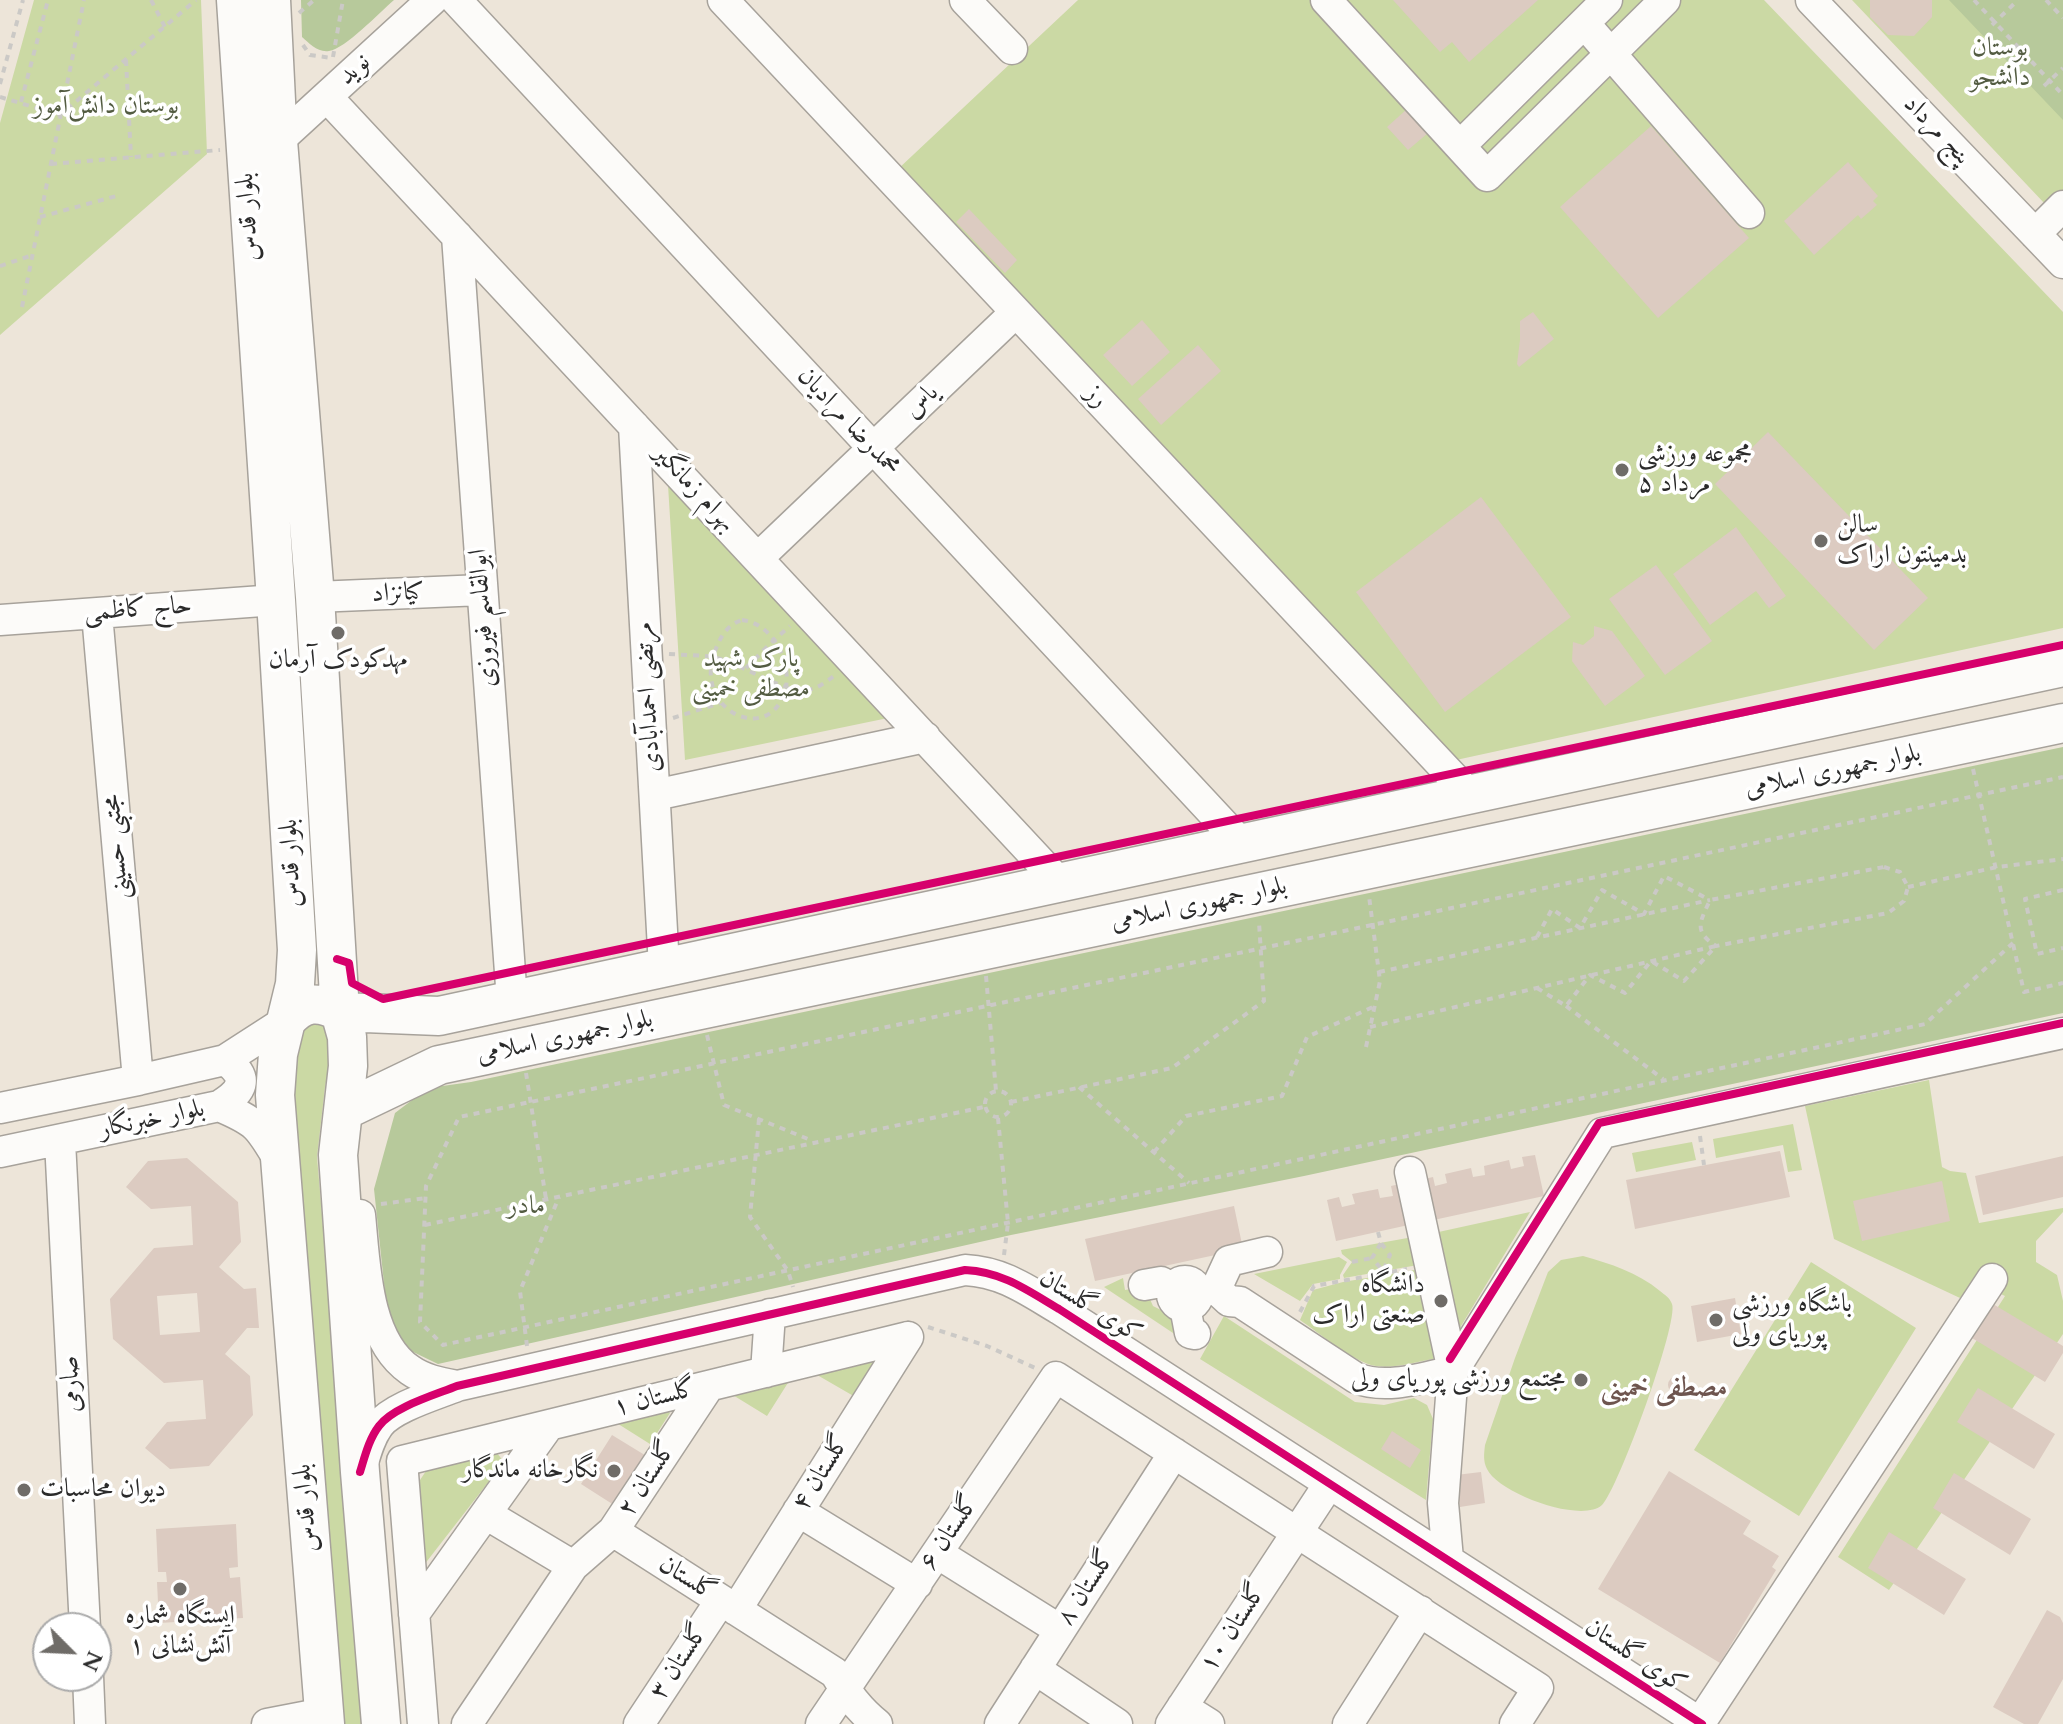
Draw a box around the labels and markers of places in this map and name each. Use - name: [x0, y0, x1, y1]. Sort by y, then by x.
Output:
- place label: مجموعه ورزشی ۵ مرداد: [1638, 439, 1752, 500]
- marker: مجموعه ورزشی ۵ مرداد: [1613, 461, 1631, 479]
- place label: سالن بدمینتون اراک: [1837, 510, 1967, 572]
- marker: سالن بدمینتون اراک: [1812, 532, 1830, 550]
- marker: مهدکودک آرمان: [329, 624, 347, 642]
- place label: مهدکودک آرمان: [269, 645, 407, 677]
- place label: دانشگاه صنعتی اراک: [1312, 1270, 1425, 1332]
- place label: باشگاه ورزشی پوریای ولی: [1732, 1289, 1852, 1350]
- marker: دانشگاه صنعتی اراک: [1432, 1292, 1450, 1310]
- marker: باشگاه ورزشی پوریای ولی: [1707, 1311, 1725, 1329]
- place label: مجتمع ورزشی پوریای ولی: [1351, 1364, 1565, 1396]
- marker: مجتمع ورزشی پوریای ولی: [1572, 1371, 1590, 1389]
- place label: نگارخانه ماندگار: [462, 1455, 598, 1487]
- marker: نگارخانه ماندگار: [605, 1462, 623, 1480]
- place label: دیوان محاسبات: [40, 1474, 166, 1506]
- marker: دیوان محاسبات: [15, 1481, 33, 1499]
- marker: ایستگاه شماره ۱ آتش‌نشانی: [171, 1580, 189, 1598]
- place label: ایستگاه شماره ۱ آتش‌نشانی: [125, 1601, 235, 1662]

